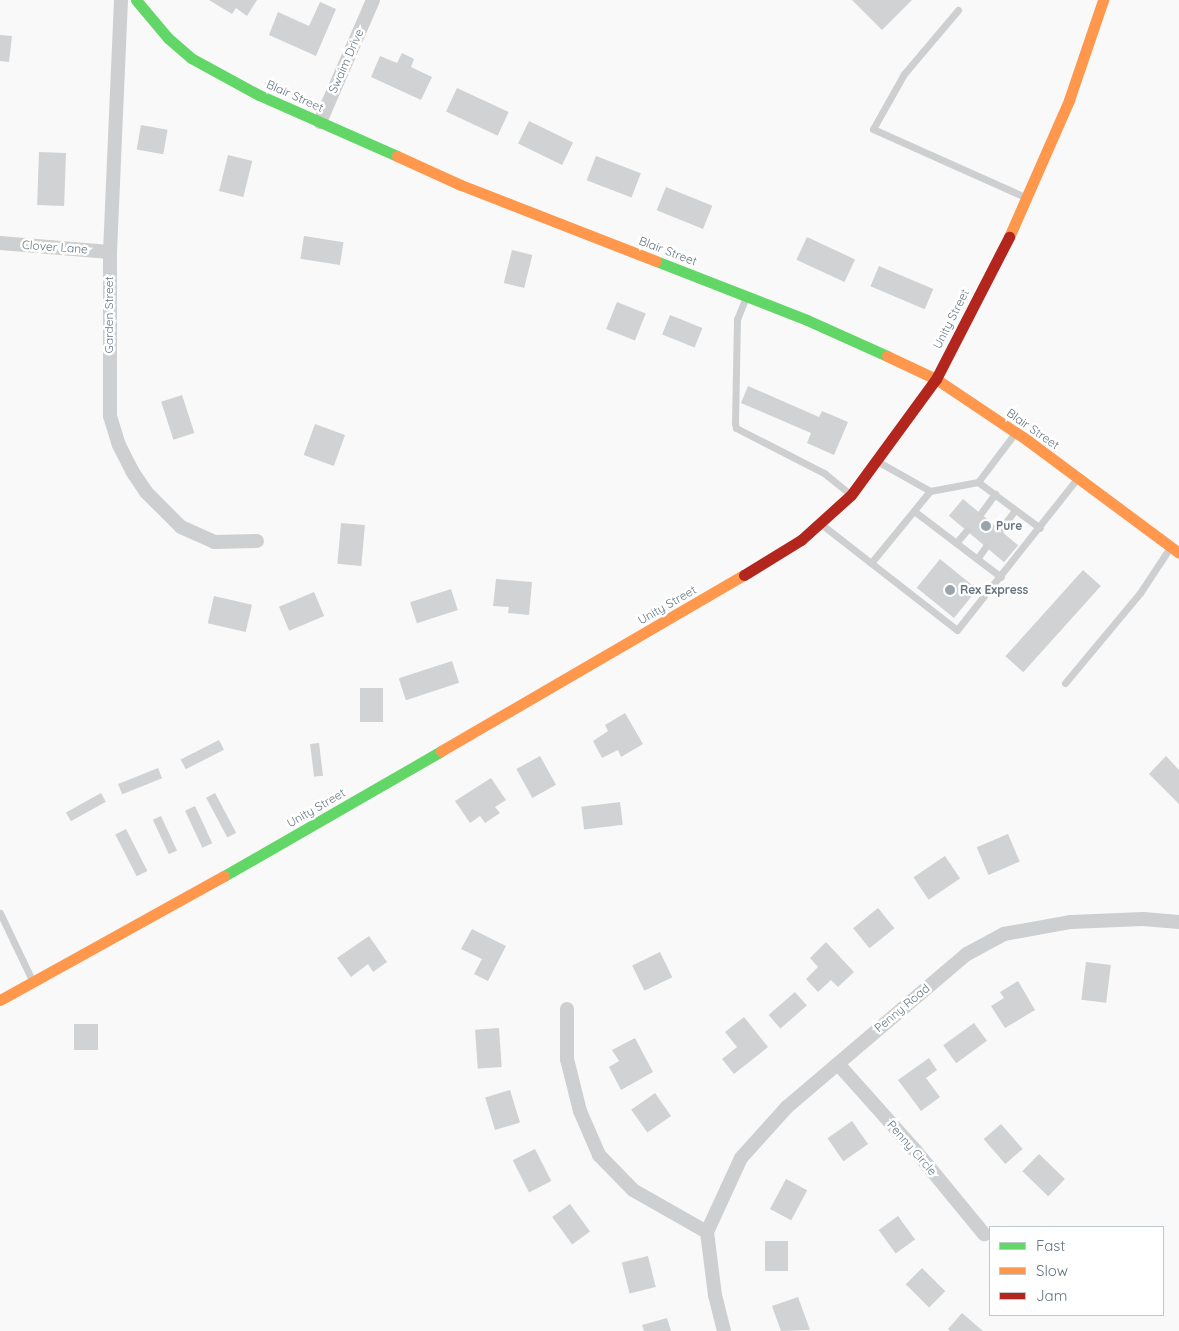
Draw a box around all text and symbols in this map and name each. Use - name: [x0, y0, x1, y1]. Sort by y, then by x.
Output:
- street label: Swaim Drive: [325, 27, 367, 95]
- street label: Blair Street: [264, 77, 326, 115]
- street label: Blair Street: [637, 233, 699, 269]
- street label: Clover Lane: [22, 238, 88, 256]
- street label: Garden Street: [102, 276, 116, 354]
- street label: Unity Street: [930, 287, 972, 351]
- street label: Blair Street: [1004, 406, 1062, 452]
- place label: Pure: [996, 519, 1022, 533]
- marker: Pure: [980, 520, 992, 532]
- street label: Unity Street: [635, 583, 699, 627]
- place label: Rex Express: [960, 583, 1028, 597]
- marker: Rex Express: [944, 584, 956, 596]
- street label: Unity Street: [284, 786, 348, 830]
- street label: Penny Road: [872, 981, 932, 1035]
- street label: Penny Circle: [884, 1118, 940, 1178]
- legend: [989, 1226, 1164, 1316]
- text: Fast: [1036, 1236, 1065, 1255]
- text: Slow: [1036, 1261, 1068, 1280]
- text: Jam: [1036, 1286, 1067, 1305]

